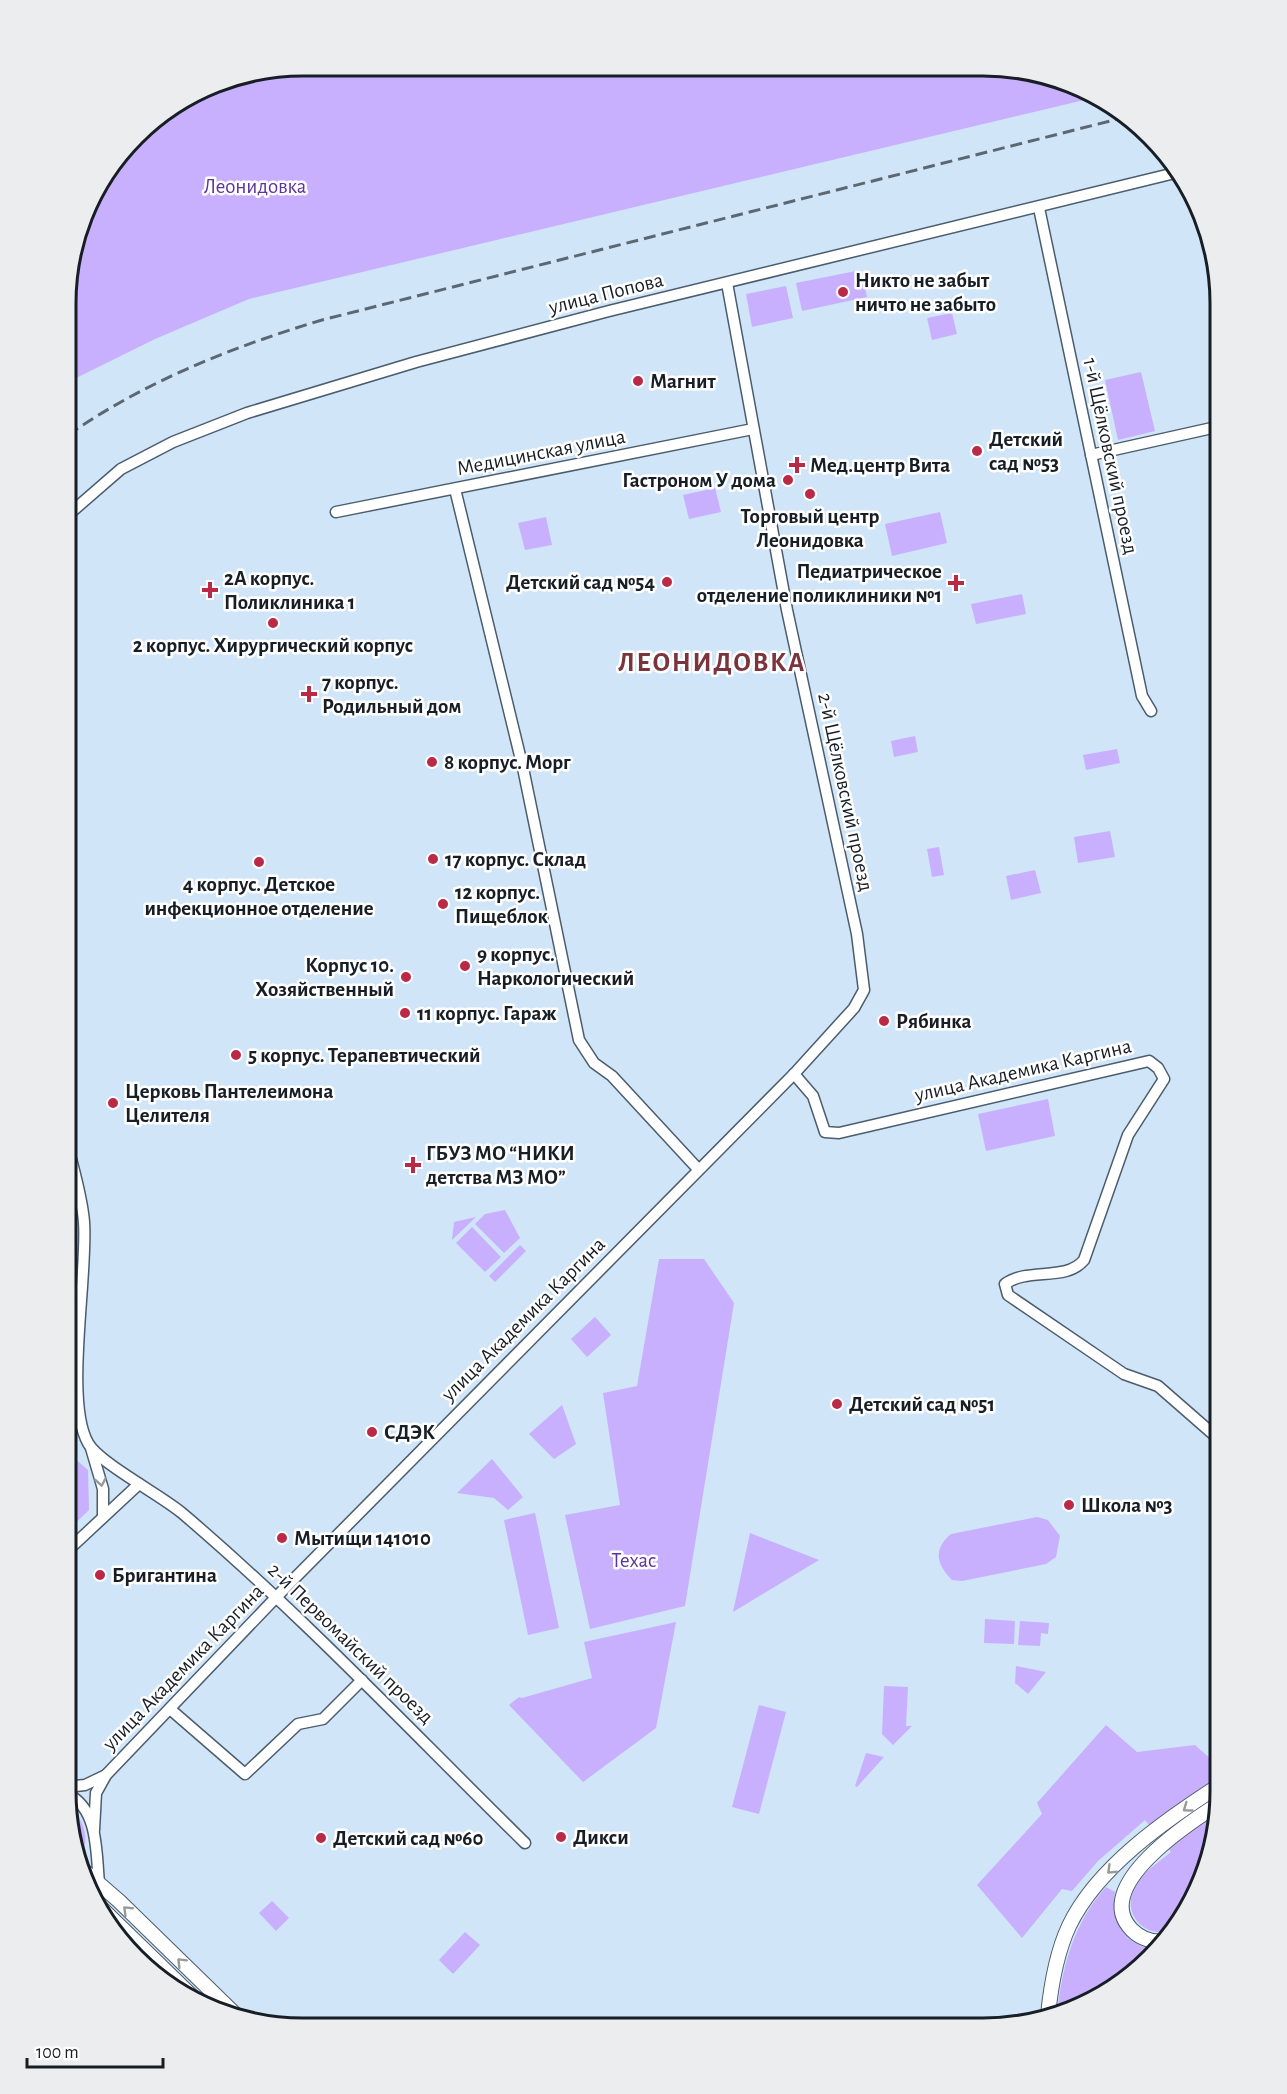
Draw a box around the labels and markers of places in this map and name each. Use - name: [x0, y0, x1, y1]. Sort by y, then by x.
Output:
- place label: Никто не забыт ничто не забыто: [855, 270, 996, 315]
- marker: Никто не забыт ничто не забыто: [836, 285, 850, 299]
- place label: Магнит: [650, 371, 716, 392]
- marker: Магнит: [631, 374, 645, 388]
- place label: Детский сад №53: [989, 429, 1063, 474]
- marker: Детский сад №53: [970, 444, 984, 458]
- place label: Мед.центр Вита: [810, 455, 950, 476]
- marker: Мед.центр Вита: [788, 456, 806, 474]
- place label: Гастроном У дома: [622, 470, 776, 491]
- marker: Гастроном У дома: [781, 473, 795, 487]
- marker: Торговый центр Леонидовка: [803, 487, 817, 501]
- place label: Торговый центр Леонидовка: [741, 506, 880, 551]
- place label: Педиатрическое отделение поликлиники №1: [697, 561, 942, 606]
- place label: 2А корпус. Поликлиника 1: [224, 568, 355, 613]
- place label: Детский сад №54: [506, 572, 655, 593]
- marker: Педиатрическое отделение поликлиники №1: [947, 574, 965, 592]
- marker: Детский сад №54: [660, 575, 674, 589]
- marker: 2А корпус. Поликлиника 1: [201, 581, 219, 599]
- marker: 2 корпус. Хирургический корпус: [266, 616, 280, 630]
- place label: 2 корпус. Хирургический корпус: [133, 635, 413, 656]
- place label: 7 корпус. Родильный дом: [322, 672, 461, 717]
- marker: 7 корпус. Родильный дом: [300, 685, 318, 703]
- place label: 8 корпус. Морг: [444, 752, 571, 773]
- marker: 8 корпус. Морг: [425, 755, 439, 769]
- place label: 17 корпус. Склад: [445, 849, 586, 870]
- marker: 17 корпус. Склад: [426, 852, 440, 866]
- marker: 4 корпус. Детское инфекционное отделение: [252, 855, 266, 869]
- place label: 4 корпус. Детское инфекционное отделение: [144, 874, 374, 919]
- place label: 12 корпус. Пищеблок: [455, 882, 549, 927]
- marker: 12 корпус. Пищеблок: [436, 897, 450, 911]
- place label: 9 корпус. Наркологический: [477, 944, 634, 989]
- place label: Корпус 10. Хозяйственный: [255, 955, 394, 1000]
- marker: 9 корпус. Наркологический: [458, 959, 472, 973]
- marker: Корпус 10. Хозяйственный: [399, 970, 413, 984]
- place label: 11 корпус. Гараж: [417, 1003, 556, 1024]
- marker: 11 корпус. Гараж: [398, 1006, 412, 1020]
- place label: Рябинка: [896, 1011, 971, 1032]
- marker: Рябинка: [877, 1014, 891, 1028]
- place label: 5 корпус. Терапевтический: [248, 1045, 481, 1066]
- marker: 5 корпус. Терапевтический: [229, 1048, 243, 1062]
- place label: Церковь Пантелеимона Целителя: [125, 1081, 333, 1126]
- marker: Церковь Пантелеимона Целителя: [106, 1096, 120, 1110]
- place label: ГБУЗ МО “НИКИ детства МЗ МО”: [426, 1143, 575, 1188]
- marker: ГБУЗ МО “НИКИ детства МЗ МО”: [404, 1156, 422, 1174]
- place label: Детский сад №51: [849, 1394, 995, 1415]
- marker: Детский сад №51: [830, 1397, 844, 1411]
- place label: СДЭК: [384, 1422, 435, 1443]
- marker: СДЭК: [365, 1425, 379, 1439]
- place label: Школа №3: [1081, 1495, 1173, 1516]
- marker: Школа №3: [1062, 1498, 1076, 1512]
- place label: Мытищи 141010: [294, 1528, 431, 1549]
- marker: Мытищи 141010: [275, 1531, 289, 1545]
- place label: Бригантина: [112, 1565, 217, 1586]
- marker: Бригантина: [93, 1568, 107, 1582]
- place label: Дикси: [573, 1827, 629, 1848]
- place label: Детский сад №60: [333, 1828, 483, 1849]
- marker: Дикси: [554, 1830, 568, 1844]
- marker: Детский сад №60: [314, 1831, 328, 1845]

